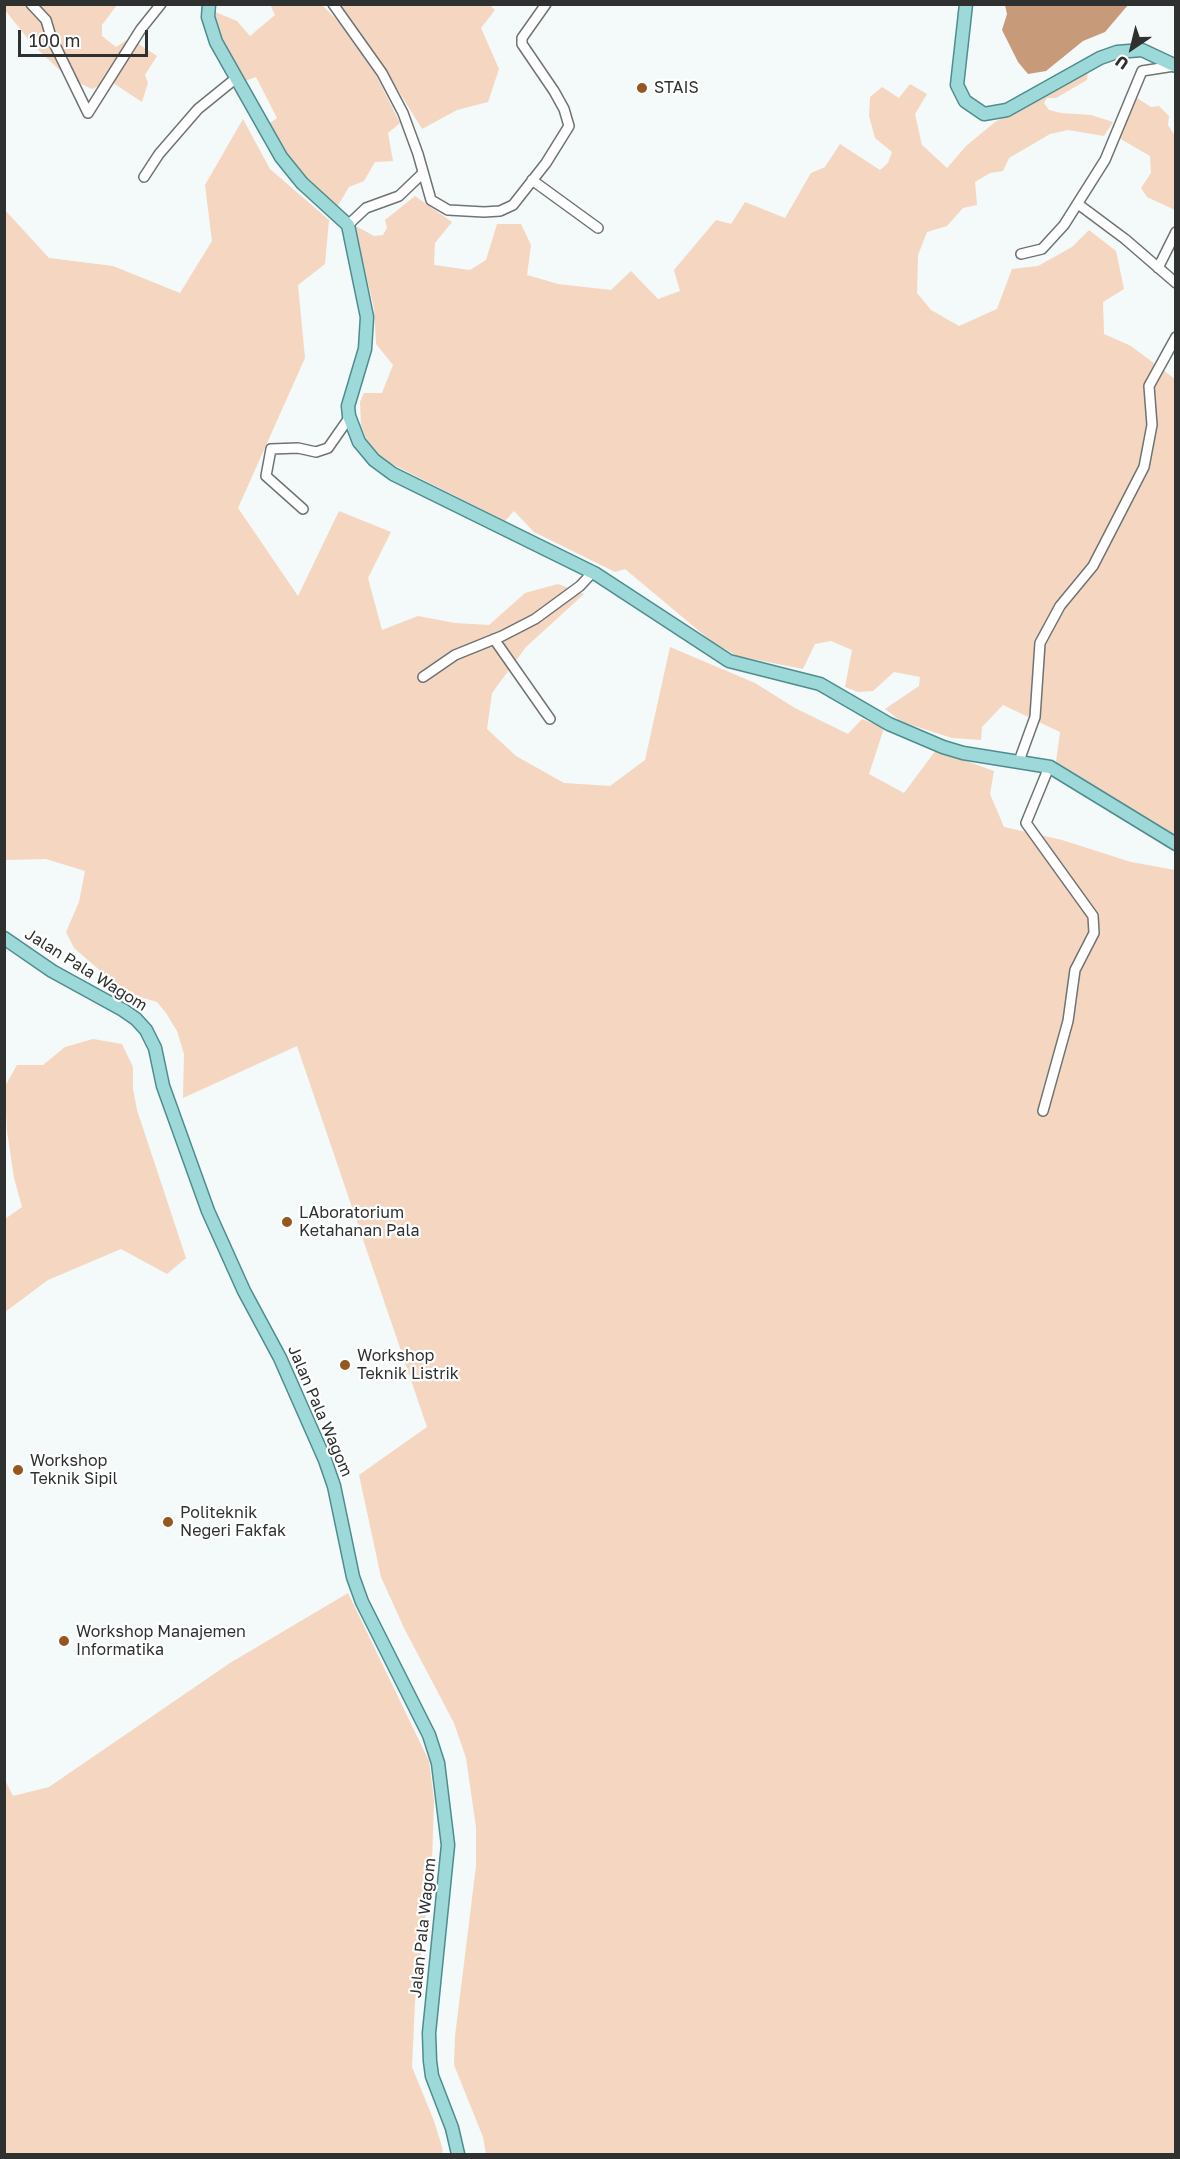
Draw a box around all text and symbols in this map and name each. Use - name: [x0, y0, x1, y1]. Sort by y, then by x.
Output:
- scale bar: [21, 18, 152, 56]
- north arrow: [1102, 18, 1162, 78]
- text: 100 m: [29, 29, 80, 51]
- text: U: [1111, 51, 1132, 74]
- place label: STAIS: [654, 78, 699, 98]
- marker: STAIS: [635, 81, 649, 95]
- street label: Jalan Pala Wagom: [21, 925, 151, 1015]
- place label: LAboratorium Ketahanan Pala: [299, 1203, 420, 1241]
- marker: LAboratorium Ketahanan Pala: [280, 1215, 294, 1229]
- street label: Jalan Pala Wagom: [284, 1342, 356, 1480]
- place label: Workshop Teknik Listrik: [357, 1346, 459, 1384]
- marker: Workshop Teknik Listrik: [338, 1358, 352, 1372]
- place label: Workshop Teknik Sipil: [30, 1451, 118, 1489]
- marker: Workshop Teknik Sipil: [11, 1463, 25, 1477]
- place label: Politeknik Negeri Fakfak: [180, 1503, 286, 1541]
- marker: Politeknik Negeri Fakfak: [161, 1515, 175, 1529]
- place label: Workshop Manajemen Informatika: [76, 1622, 246, 1660]
- marker: Workshop Manajemen Informatika: [57, 1634, 71, 1648]
- street label: Jalan Pala Wagom: [406, 1857, 440, 1999]

